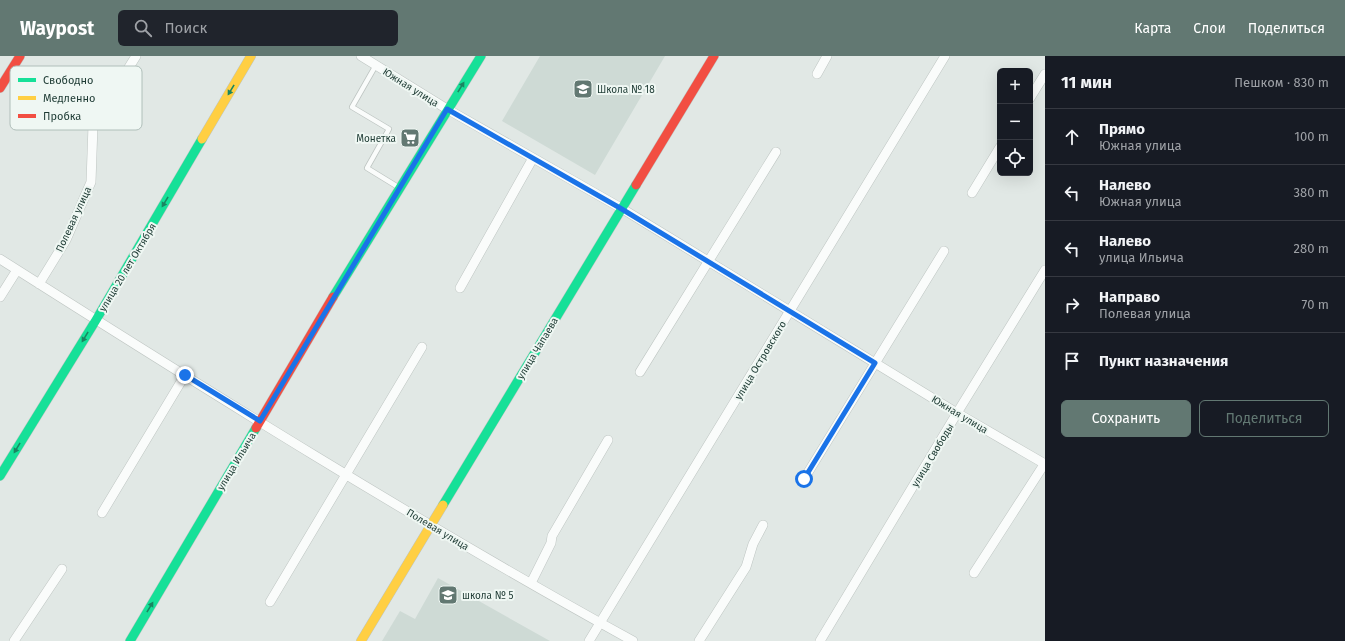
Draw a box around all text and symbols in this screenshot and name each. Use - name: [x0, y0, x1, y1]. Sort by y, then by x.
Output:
- search box: [118, 10, 398, 46]
- text: Waypost: [20, 17, 94, 40]
- icon: search: [132, 17, 154, 39]
- text: Поиск: [164, 19, 207, 37]
- text: Карта: [1134, 20, 1171, 37]
- text: Слои: [1193, 20, 1226, 37]
- text: Поделиться: [1248, 20, 1325, 37]
- legend: [10, 66, 142, 130]
- street label: Южная улица: [380, 66, 441, 110]
- map controls: [997, 68, 1033, 176]
- button: +: [997, 68, 1033, 104]
- text: 11 мин: [1061, 72, 1112, 93]
- text: Свободно: [43, 74, 93, 87]
- text: Пешком · 830 m: [1234, 75, 1329, 90]
- school or university icon: Школа № 18: [572, 78, 594, 100]
- one-way arrow: [457, 82, 465, 92]
- one-way arrow: [228, 84, 235, 96]
- place label: Школа № 18: [597, 84, 655, 96]
- text: Медленно: [43, 92, 95, 105]
- button: −: [997, 104, 1033, 140]
- text: Пробка: [43, 110, 81, 123]
- text: Прямо: [1099, 120, 1145, 138]
- icon: ahead: [1061, 126, 1083, 148]
- supermarket icon: Монетка: [399, 127, 421, 149]
- text: 100 m: [1294, 129, 1329, 144]
- place label: Монетка: [356, 133, 396, 145]
- text: Южная улица: [1099, 138, 1182, 153]
- button: locate: [997, 140, 1033, 176]
- text: Налево: [1099, 176, 1151, 194]
- icon: left: [1061, 182, 1083, 204]
- street label: Полевая улица: [54, 185, 94, 254]
- text: 380 m: [1294, 185, 1329, 200]
- text: Южная улица: [1099, 194, 1182, 209]
- one-way arrow: [162, 196, 169, 207]
- street label: улица 20 лет Октября: [97, 221, 159, 314]
- text: Налево: [1099, 232, 1151, 250]
- icon: left: [1061, 238, 1083, 260]
- text: 280 m: [1294, 241, 1329, 256]
- text: улица Ильича: [1099, 250, 1184, 265]
- text: Направо: [1099, 288, 1160, 306]
- icon: right: [1061, 294, 1083, 316]
- text: 70 m: [1302, 297, 1329, 312]
- text: Полевая улица: [1099, 306, 1191, 321]
- street label: улица Чапаева: [515, 315, 561, 382]
- street label: улица Островского: [733, 319, 789, 402]
- one-way arrow: [81, 331, 88, 343]
- icon: arrive: [1061, 350, 1083, 372]
- text: Пункт назначения: [1099, 352, 1228, 370]
- route end: [176, 366, 194, 384]
- street label: Южная улица: [929, 393, 990, 436]
- button: Сохранить: [1061, 400, 1191, 437]
- button: Поделиться: [1199, 400, 1329, 437]
- street label: улица Свободы: [909, 422, 957, 489]
- street label: улица Ильича: [215, 430, 259, 493]
- one-way arrow: [13, 443, 21, 453]
- route start: [795, 470, 813, 488]
- street label: Полевая улица: [404, 507, 471, 553]
- school or university icon: школа № 5: [437, 584, 459, 606]
- place label: школа № 5: [462, 590, 514, 602]
- one-way arrow: [147, 601, 154, 613]

